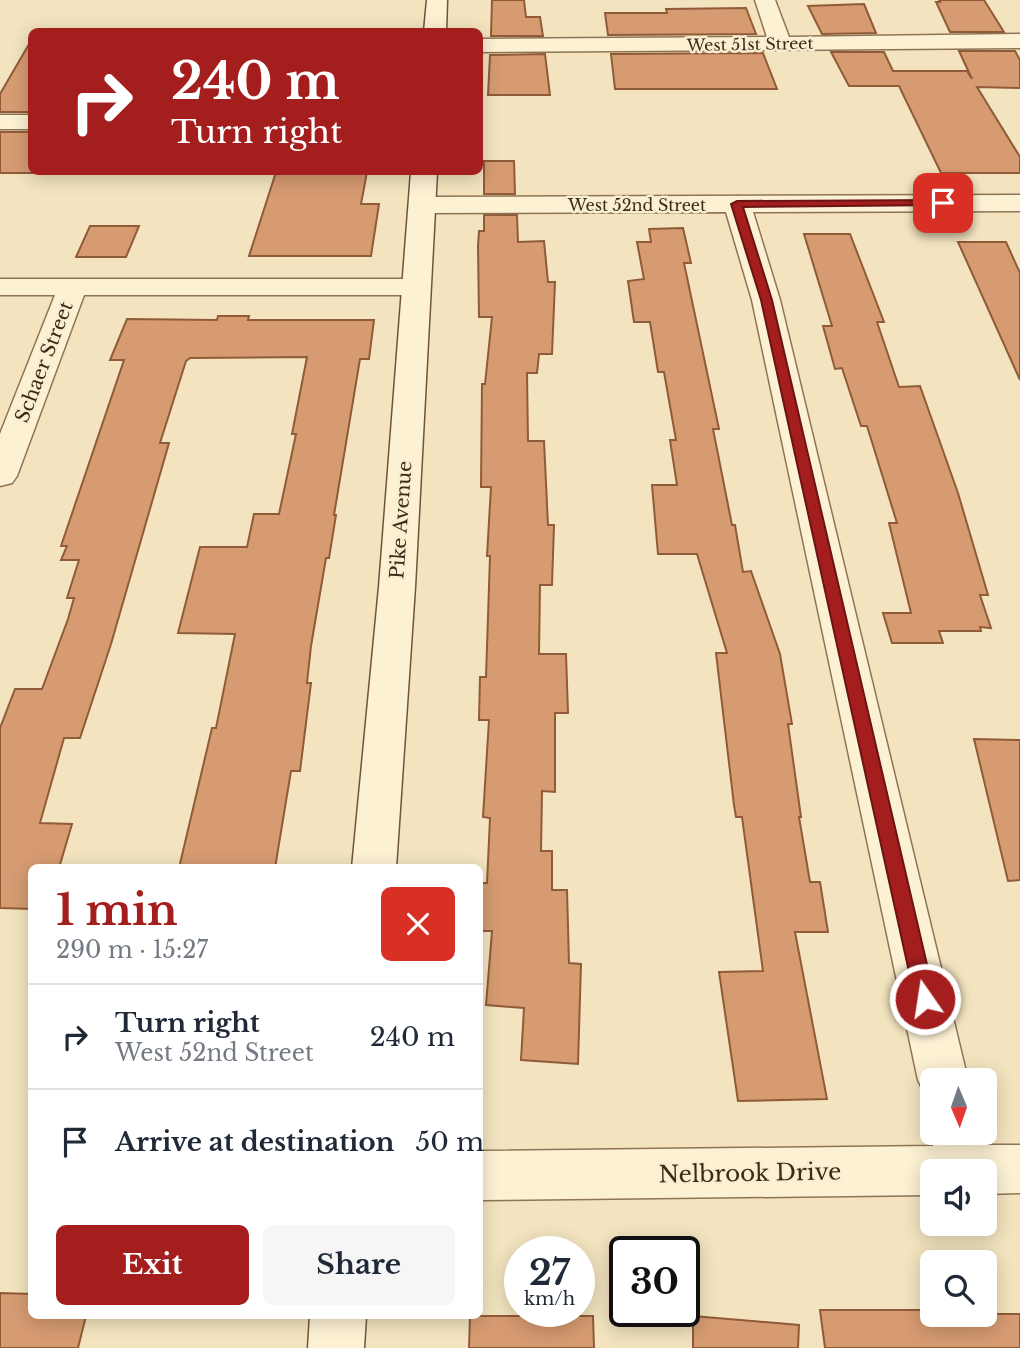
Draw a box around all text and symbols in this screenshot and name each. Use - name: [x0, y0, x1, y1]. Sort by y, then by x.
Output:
- street label: West 51st Street: [685, 33, 814, 55]
- text: 240 m: [171, 51, 340, 112]
- icon: right: [56, 56, 147, 147]
- text: Turn right: [171, 112, 342, 152]
- pin: [913, 173, 973, 233]
- icon: arrive: [924, 184, 962, 222]
- street label: West 52nd Street: [567, 195, 706, 215]
- street label: Schaer Street: [10, 297, 78, 426]
- street label: Pike Avenue: [385, 460, 417, 580]
- text: 1 min: [56, 884, 178, 936]
- button: close: [381, 887, 455, 961]
- text: 290 m · 15:27: [56, 936, 208, 964]
- position arrow: [888, 962, 962, 1036]
- text: Turn right: [115, 1007, 260, 1039]
- icon: right: [56, 1018, 94, 1056]
- text: 240 m: [370, 1021, 455, 1053]
- text: West 52nd Street: [115, 1039, 314, 1067]
- north arrow: [920, 1068, 998, 1144]
- map controls: [920, 1068, 997, 1327]
- icon: arrive: [56, 1123, 94, 1161]
- text: Arrive at destination: [115, 1126, 395, 1158]
- text: 50 m: [416, 1126, 484, 1158]
- street label: Nelbrook Drive: [658, 1157, 842, 1189]
- button: sound: [920, 1159, 997, 1236]
- button: Exit: [56, 1225, 249, 1305]
- button: Share: [263, 1225, 455, 1305]
- speed limit sign: 30: [609, 1236, 700, 1327]
- button: search: [920, 1250, 997, 1327]
- text: 27: [529, 1251, 570, 1294]
- text: km/h: [524, 1288, 575, 1310]

